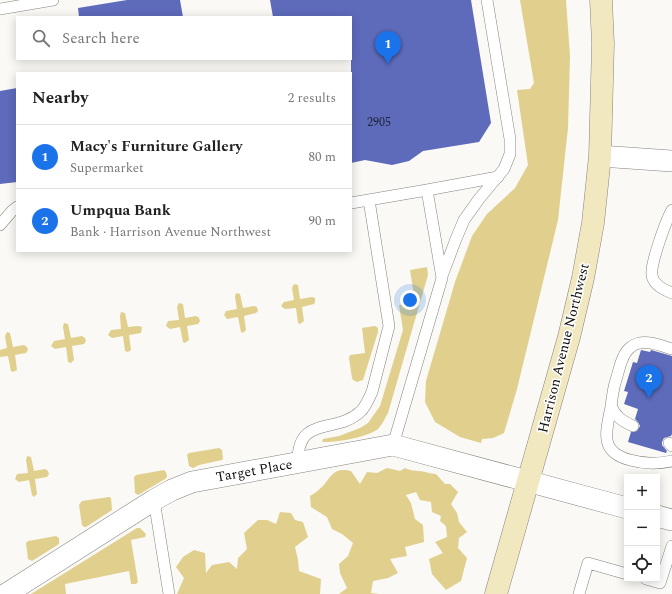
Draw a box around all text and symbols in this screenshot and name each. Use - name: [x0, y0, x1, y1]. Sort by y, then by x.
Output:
- search box: [16, 16, 352, 60]
- icon: search: [30, 27, 52, 49]
- text: Search here: [62, 27, 140, 50]
- pin: 1: [375, 31, 401, 64]
- text: Nearby: [32, 85, 88, 111]
- text: 2 results: [288, 88, 336, 108]
- house number: 2905: [367, 113, 391, 132]
- text: Macy's Furniture Gallery: [70, 135, 242, 158]
- text: 1: [41, 147, 49, 167]
- text: 80 m: [309, 147, 336, 167]
- text: Supermarket: [70, 158, 144, 178]
- text: Umpqua Bank: [70, 199, 171, 222]
- text: 2: [41, 211, 49, 231]
- text: 90 m: [309, 211, 336, 231]
- text: Bank · Harrison Avenue Northwest: [70, 222, 271, 242]
- street label: Harrison Avenue Northwest: [532, 261, 595, 435]
- your location: [400, 290, 420, 310]
- pin: 2: [636, 365, 662, 398]
- street label: Target Place: [214, 453, 294, 488]
- map controls: [624, 474, 660, 582]
- button: +: [624, 474, 660, 510]
- button: −: [624, 510, 660, 546]
- button: locate: [624, 546, 660, 582]

